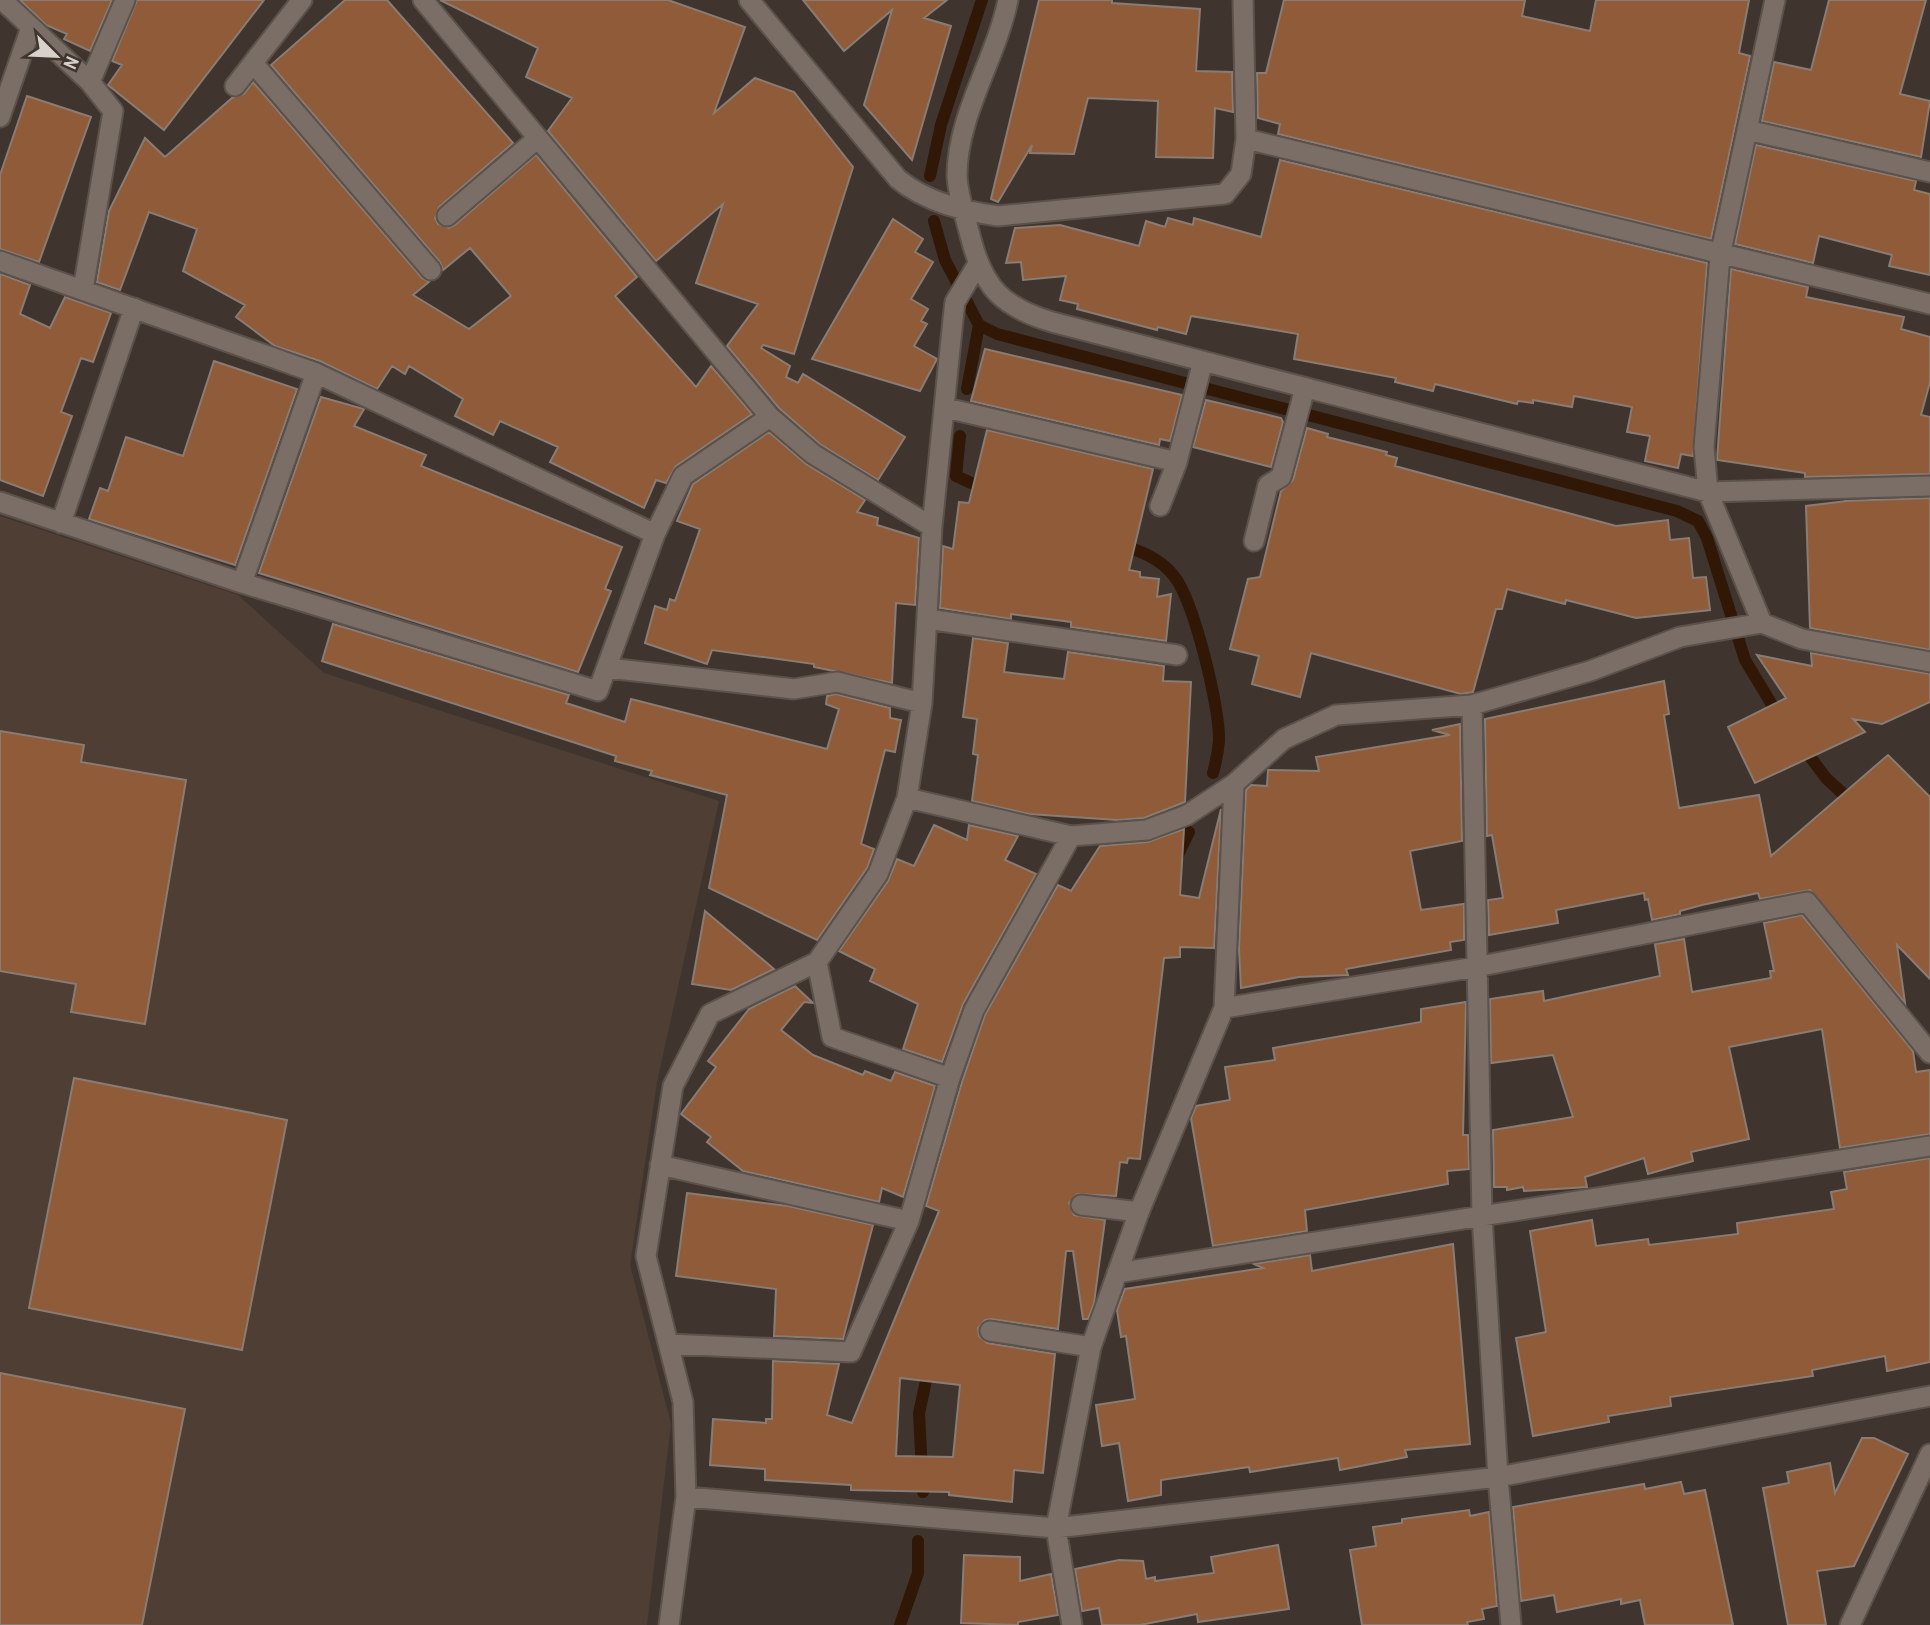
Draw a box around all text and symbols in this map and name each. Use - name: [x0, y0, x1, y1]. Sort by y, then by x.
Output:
- north arrow: [21, 21, 91, 91]
- text: N: [57, 52, 86, 73]

